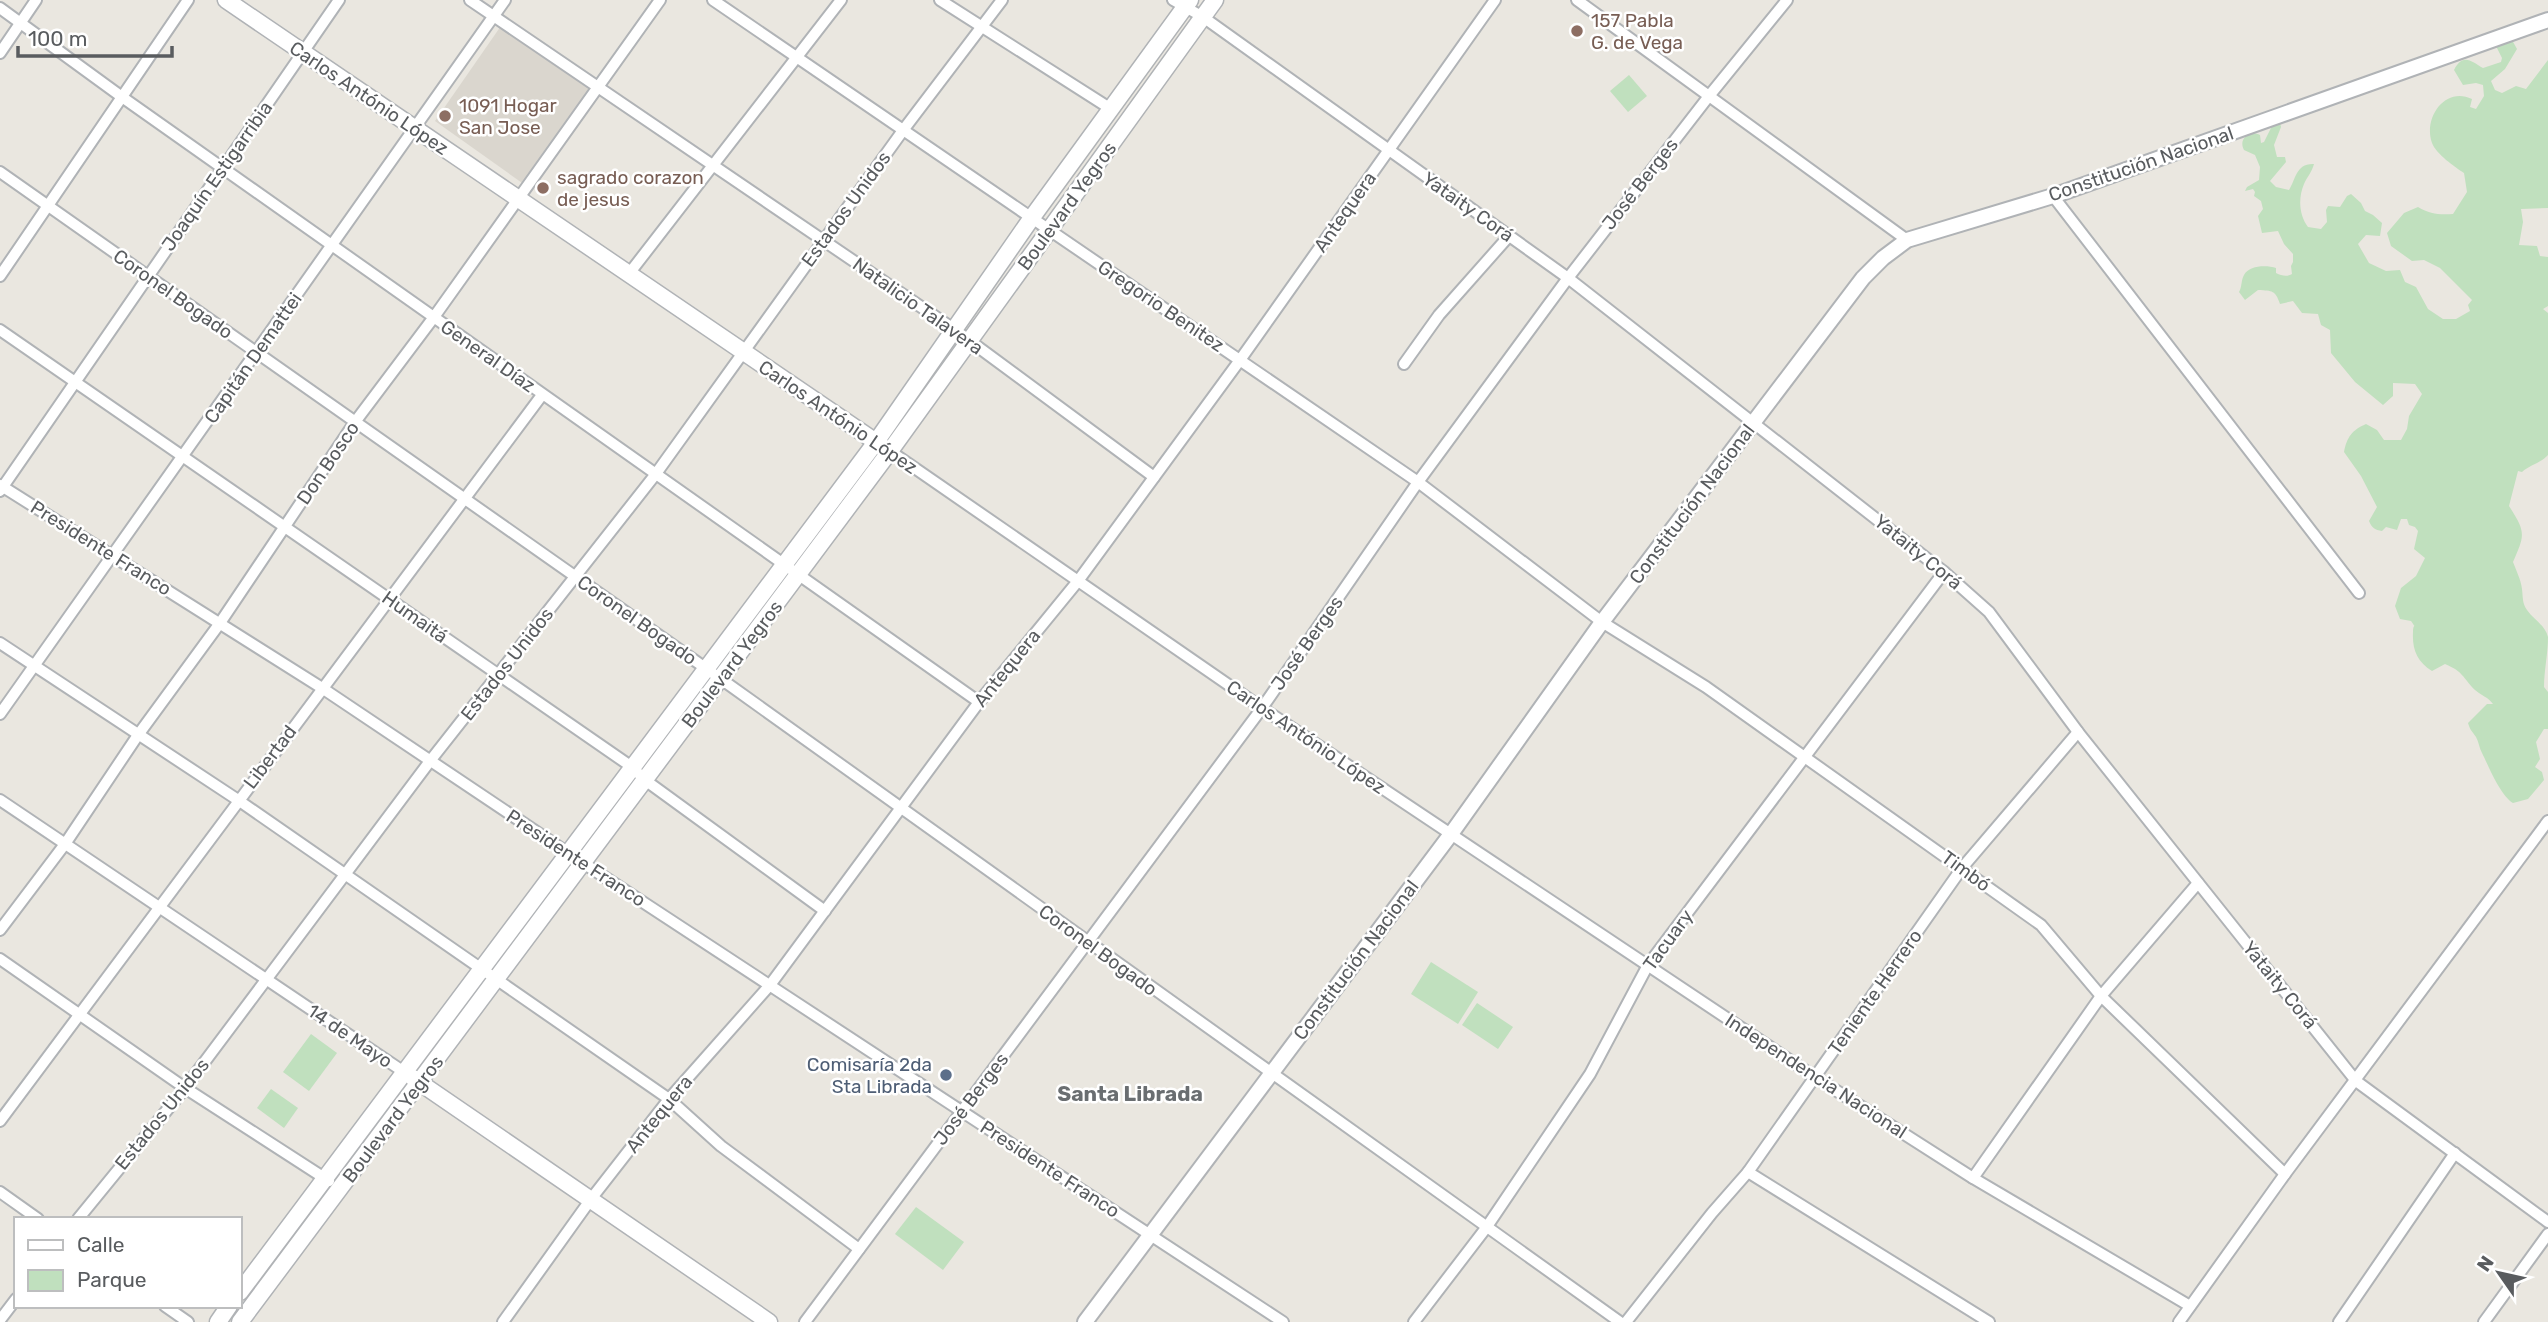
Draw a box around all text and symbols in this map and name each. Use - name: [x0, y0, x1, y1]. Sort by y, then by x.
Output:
- place label: 157 Pabla G. de Vega: [1591, 9, 1683, 54]
- scale bar: [18, 14, 172, 58]
- marker: 157 Pabla G. de Vega: [1569, 23, 1585, 39]
- text: 100 m: [28, 26, 87, 51]
- street label: Carlos António López: [285, 36, 453, 160]
- place label: 1091 Hogar San Jose: [459, 94, 558, 139]
- street label: Joaquín Estigarribia: [157, 97, 277, 255]
- marker: 1091 Hogar San Jose: [437, 108, 453, 124]
- street label: Constitución Nacional: [2045, 122, 2237, 206]
- street label: José Berges: [1597, 134, 1683, 234]
- street label: Boulevard Yegros: [1013, 137, 1121, 275]
- street label: Estados Unidos: [796, 147, 896, 271]
- place label: sagrado corazon de jesus: [557, 166, 704, 211]
- street label: Antequera: [1309, 167, 1381, 257]
- street label: Yataity Corá: [1418, 167, 1518, 247]
- marker: sagrado corazon de jesus: [535, 180, 551, 196]
- street label: Coronel Bogado: [109, 244, 237, 344]
- street label: Natalicio Talavera: [848, 252, 988, 360]
- street label: Gregorio Benitez: [1093, 255, 1229, 357]
- street label: Capitán Demattei: [199, 288, 307, 428]
- street label: General Díaz: [436, 315, 540, 397]
- street label: Carlos António López: [754, 355, 922, 479]
- street label: Don Bosco: [292, 417, 364, 509]
- street label: Constitución Nacional: [1624, 420, 1760, 588]
- street label: Presidente Franco: [26, 495, 176, 601]
- street label: Yataity Corá: [1869, 510, 1967, 594]
- street label: Coronel Bogado: [573, 570, 701, 670]
- street label: Humaitá: [378, 586, 452, 648]
- street label: José Berges: [1266, 591, 1348, 695]
- street label: Boulevard Yegros: [677, 596, 787, 732]
- street label: Estados Unidos: [456, 603, 558, 725]
- street label: Antequera: [969, 625, 1045, 711]
- street label: Carlos António López: [1222, 675, 1390, 799]
- street label: Libertad: [239, 721, 301, 793]
- street label: Presidente Franco: [502, 804, 650, 912]
- street label: Timbó: [1937, 846, 1995, 896]
- street label: Constitución Nacional: [1288, 876, 1424, 1044]
- street label: Coronel Bogado: [1034, 899, 1162, 1001]
- street label: Tacuary: [1638, 905, 1698, 975]
- street label: Teniente Herrero: [1823, 925, 1927, 1059]
- street label: Yataity Corá: [2238, 936, 2322, 1034]
- street label: 14 de Mayo: [303, 999, 397, 1073]
- street label: Independencia Nacional: [1721, 1009, 1911, 1143]
- street label: José Berges: [929, 1048, 1013, 1150]
- street label: Boulevard Yegros: [338, 1051, 448, 1187]
- place label: Comisaría 2da Sta Librada: [807, 1053, 932, 1098]
- street label: Estados Unidos: [110, 1054, 214, 1174]
- marker: Comisaría 2da Sta Librada: [938, 1067, 954, 1083]
- street label: Antequera: [621, 1071, 697, 1157]
- district label: Santa Librada: [1057, 1081, 1203, 1106]
- street label: Presidente Franco: [976, 1115, 1124, 1223]
- legend: [14, 1217, 242, 1308]
- text: Calle: [77, 1232, 125, 1257]
- north arrow: [2464, 1238, 2534, 1308]
- text: N: [2472, 1252, 2499, 1276]
- text: Parque: [77, 1267, 147, 1292]

